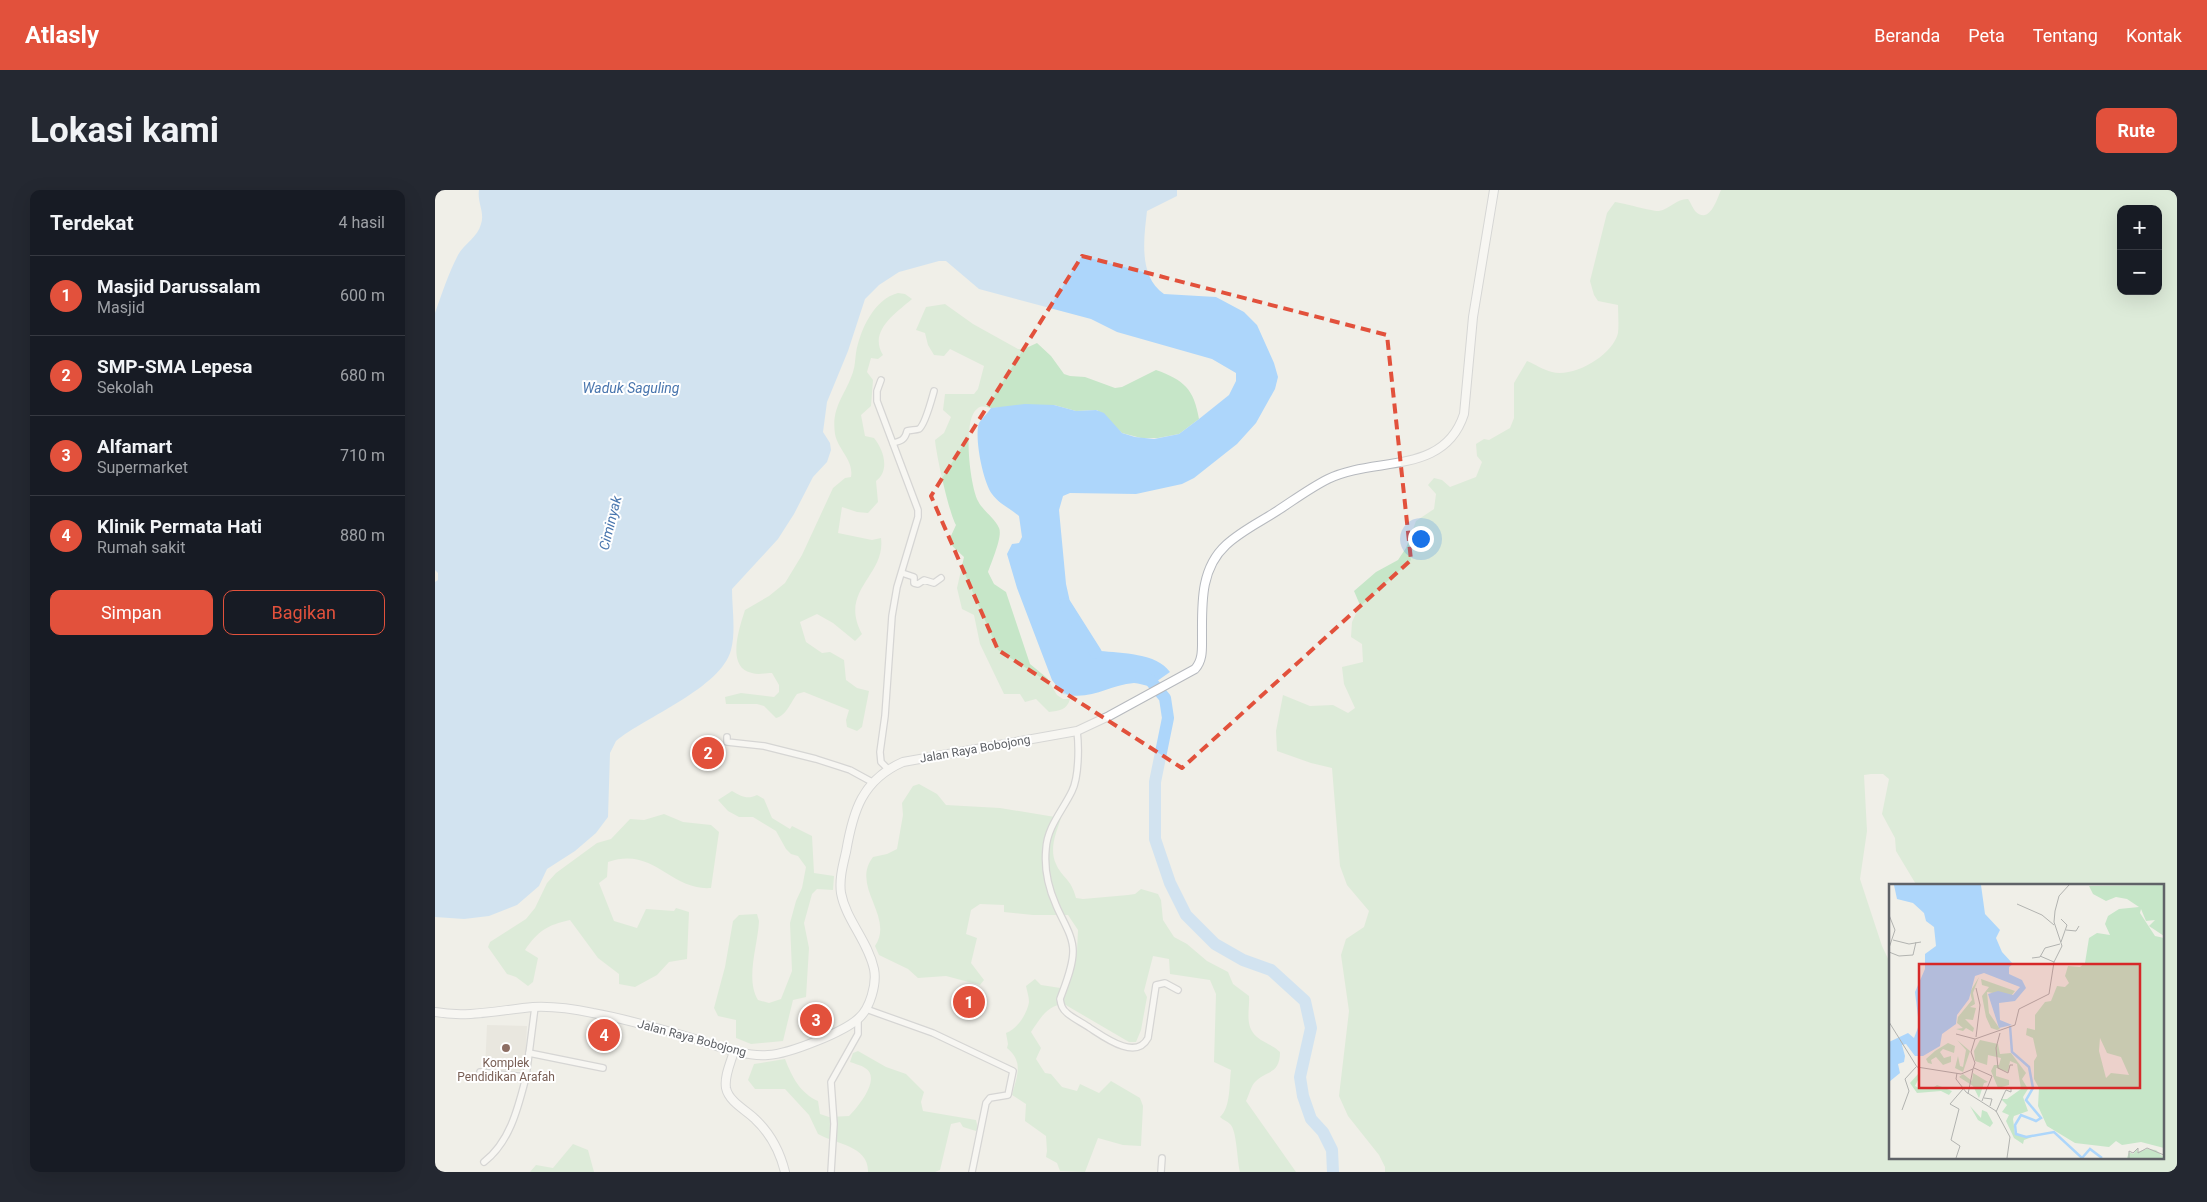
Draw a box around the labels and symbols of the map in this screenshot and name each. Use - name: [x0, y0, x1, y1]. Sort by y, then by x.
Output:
- water label: Waduk Saguling: [583, 380, 680, 396]
- water label: Ciminyak: [596, 493, 625, 552]
- your location: [1408, 526, 1434, 552]
- street label: Jalan Raya Bobojong: [919, 732, 1031, 766]
- pin: 2: [692, 734, 724, 772]
- inset map: [1889, 884, 2165, 1160]
- pin: 1: [953, 983, 985, 1021]
- pin: 3: [800, 1001, 832, 1039]
- pin: 4: [588, 1016, 620, 1054]
- street label: Jalan Raya Bobojong: [636, 1017, 748, 1059]
- marker: Komplek Pendidikan Arafah: [500, 1042, 512, 1054]
- place label: Komplek Pendidikan Arafah: [457, 1056, 555, 1084]

